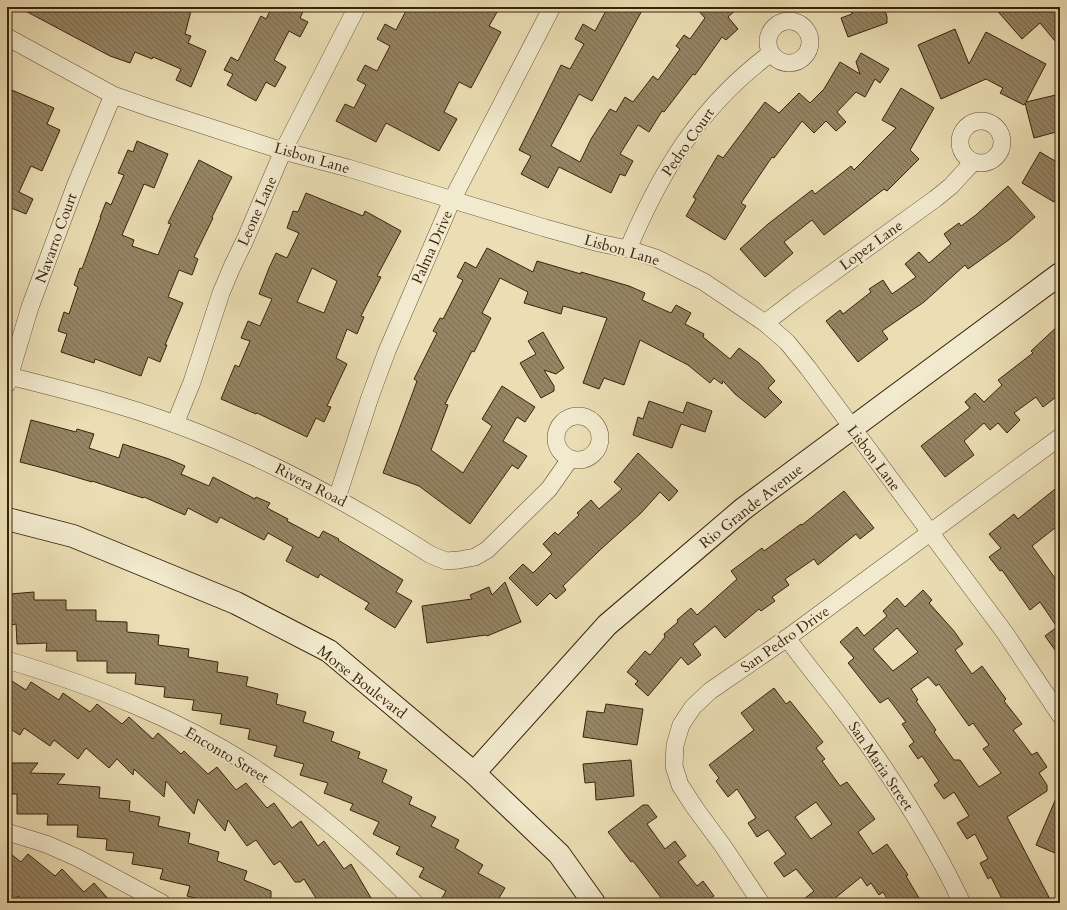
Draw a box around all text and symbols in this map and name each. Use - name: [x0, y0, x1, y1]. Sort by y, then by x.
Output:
- street label: Pedro Court: [657, 104, 719, 180]
- street label: Lisbon Lane: [272, 138, 352, 178]
- street label: Leone Lane: [233, 173, 281, 249]
- street label: Navarro Court: [30, 190, 82, 286]
- street label: Palma Drive: [407, 207, 457, 287]
- street label: Lopez Lane: [835, 215, 907, 275]
- street label: Lisbon Lane: [582, 230, 662, 270]
- street label: Lisbon Lane: [843, 421, 906, 495]
- street label: Rivera Road: [272, 458, 350, 512]
- street label: Rio Grande Avenue: [695, 459, 807, 553]
- street label: San Pedro Drive: [737, 601, 834, 677]
- street label: Morse Boulevard: [313, 641, 411, 723]
- street label: San Maria Street: [844, 718, 918, 815]
- street label: Enconto Street: [181, 722, 273, 788]

